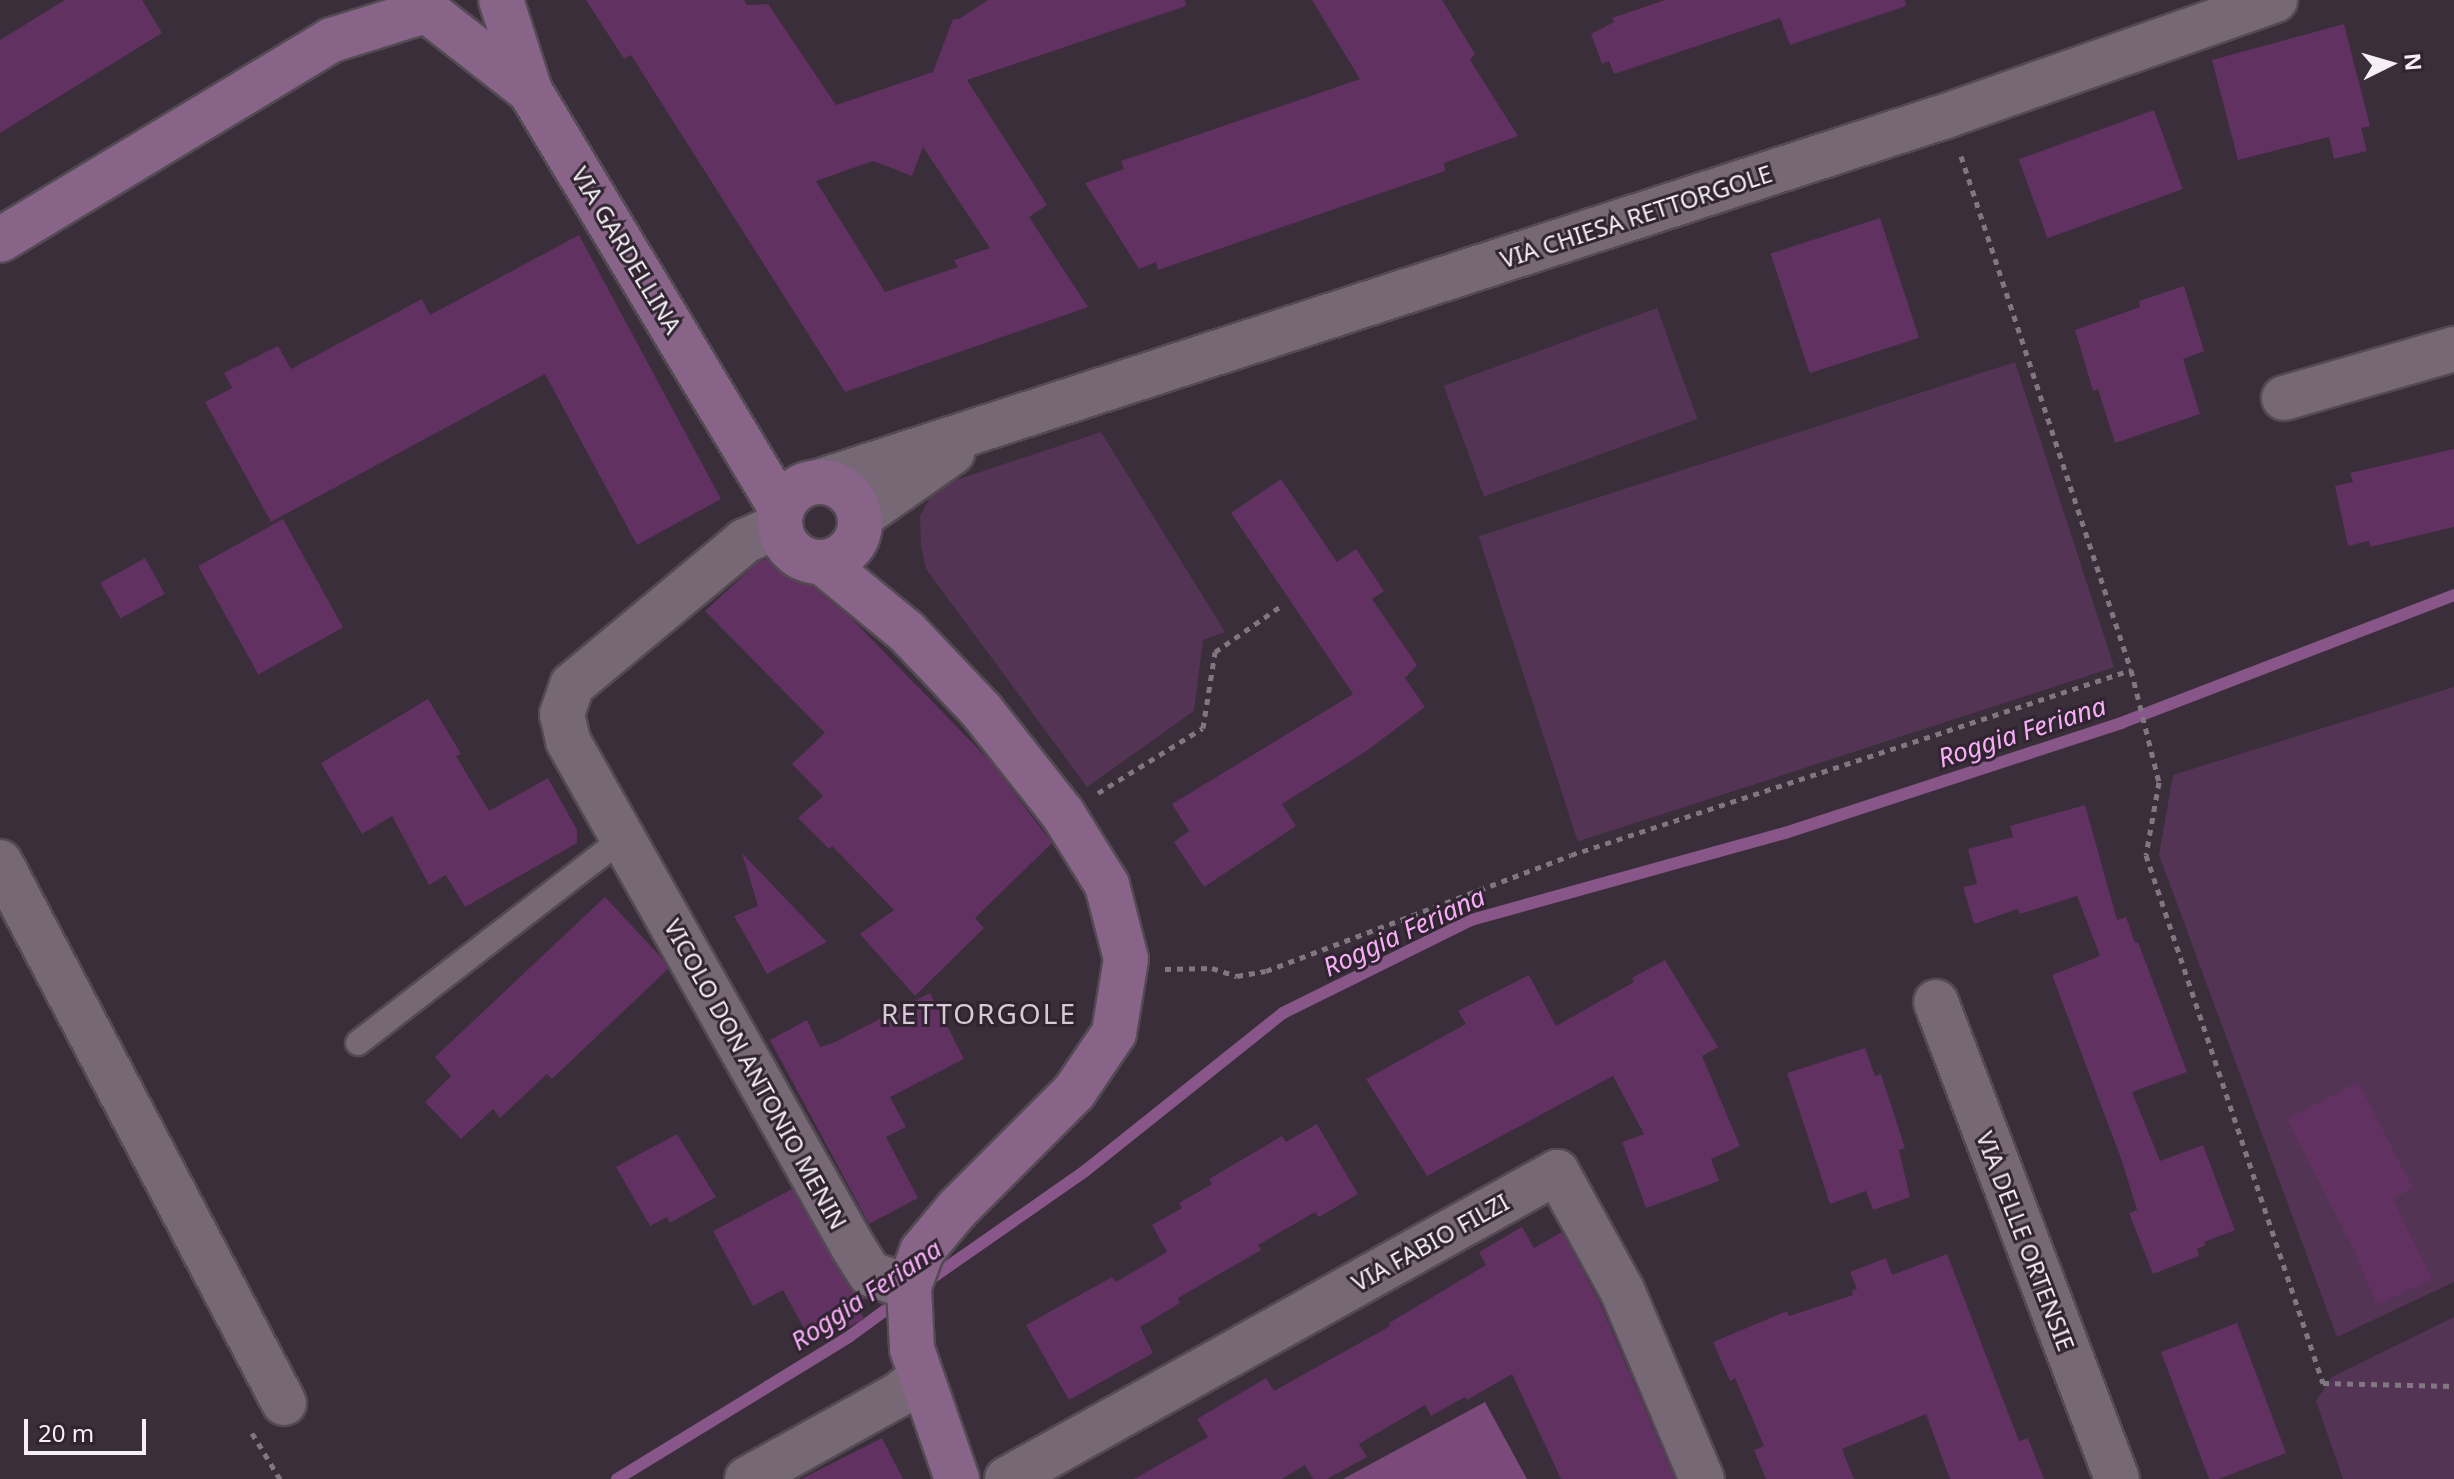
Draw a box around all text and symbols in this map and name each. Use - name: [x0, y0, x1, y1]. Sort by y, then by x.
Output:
- north arrow: [2350, 24, 2430, 104]
- text: N: [2398, 52, 2430, 72]
- street label: VIA CHIESA RETTORGOLE: [1496, 158, 1776, 274]
- street label: VIA GARDELLINA: [566, 161, 688, 339]
- water label: Roggia Feriana: [1934, 690, 2110, 774]
- water label: Roggia Feriana: [1318, 881, 1490, 983]
- street label: VICOLO DON ANTONIO MENIN: [659, 914, 853, 1234]
- district label: RETTORGOLE: [881, 996, 1077, 1030]
- street label: VIA DELLE ORTENSIE: [1971, 1127, 2081, 1355]
- street label: VIA FABIO FILZI: [1346, 1187, 1514, 1297]
- water label: Roggia Feriana: [785, 1233, 947, 1357]
- scale bar: [28, 1403, 150, 1453]
- text: 20 m: [38, 1416, 94, 1449]

